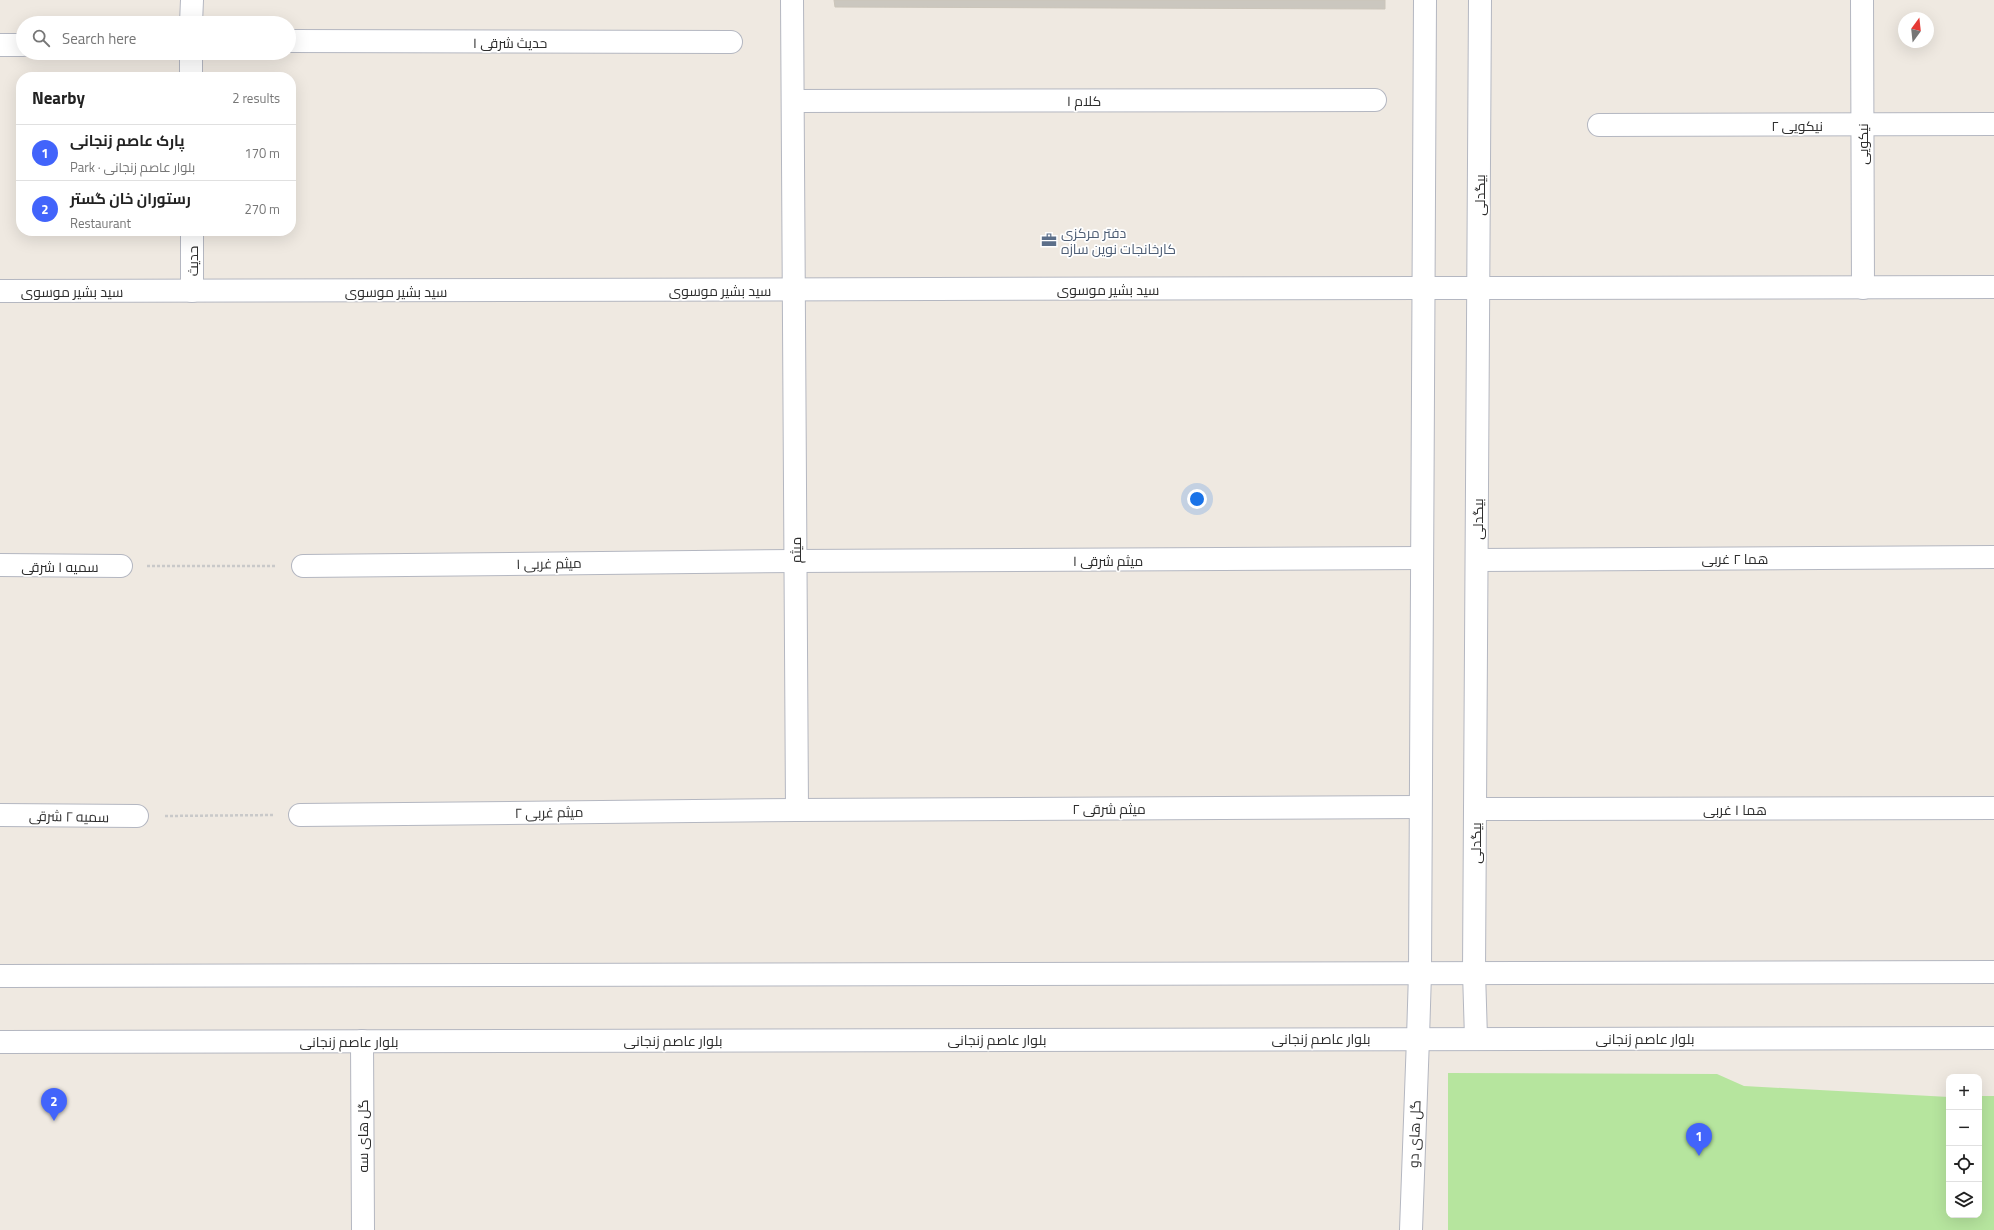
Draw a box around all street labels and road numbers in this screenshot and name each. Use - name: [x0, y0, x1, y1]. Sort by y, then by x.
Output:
- street label: حدیث شرقی ۱: [473, 32, 547, 53]
- street label: کلام ۱: [1067, 90, 1101, 111]
- street label: نیکویی ۲: [1771, 115, 1823, 136]
- street label: نیکویی: [1852, 123, 1873, 165]
- street label: بیگدلی: [1469, 174, 1490, 216]
- street label: حدیث: [182, 246, 203, 276]
- street label: سید بشیر موسوی: [1057, 279, 1159, 300]
- street label: سید بشیر موسوی: [669, 280, 771, 301]
- street label: سید بشیر موسوی: [21, 281, 123, 302]
- street label: سید بشیر موسوی: [345, 281, 447, 302]
- street label: بیگدلی: [1467, 498, 1488, 540]
- street label: میثم: [785, 537, 806, 563]
- street label: هما ۲ غربی: [1702, 548, 1768, 569]
- street label: میثم شرقی ۱: [1073, 550, 1143, 571]
- street label: میثم غربی ۱: [516, 552, 582, 574]
- street label: سمیه ۱ شرقی: [21, 556, 99, 577]
- street label: میثم شرقی ۲: [1072, 798, 1146, 819]
- street label: هما ۱ غربی: [1703, 799, 1767, 820]
- street label: میثم غربی ۲: [515, 801, 583, 823]
- street label: سمیه ۲ شرقی: [29, 805, 109, 827]
- street label: بیگدلی: [1465, 822, 1486, 864]
- street label: بلوار عاصم زنجانی: [1272, 1028, 1370, 1049]
- street label: بلوار عاصم زنجانی: [1596, 1028, 1694, 1049]
- street label: بلوار عاصم زنجانی: [948, 1029, 1046, 1050]
- street label: بلوار عاصم زنجانی: [624, 1030, 722, 1051]
- street label: بلوار عاصم زنجانی: [300, 1031, 398, 1052]
- street label: گل های سه: [352, 1100, 373, 1172]
- street label: گل های دو: [1402, 1100, 1426, 1168]

